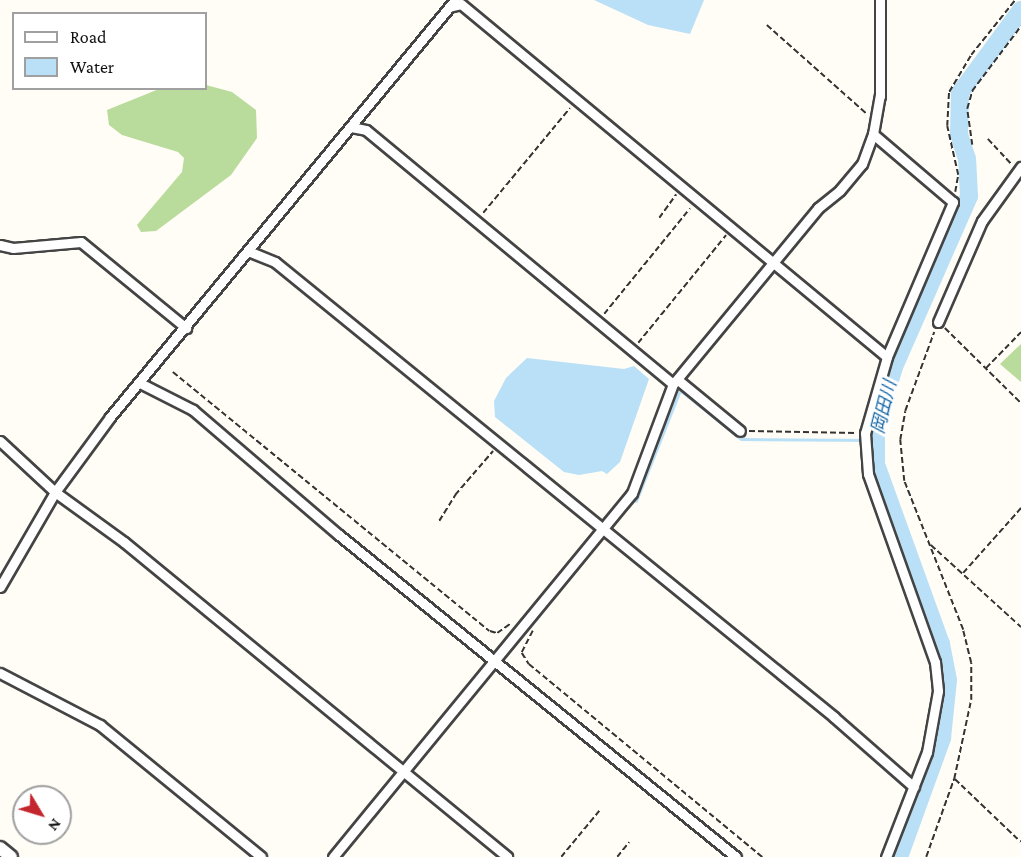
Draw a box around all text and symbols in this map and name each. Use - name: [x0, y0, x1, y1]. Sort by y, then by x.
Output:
- legend: [12, 12, 207, 90]
- text: Road: [70, 27, 107, 47]
- text: Water: [70, 57, 114, 77]
- water label: 岡田川: [867, 378, 901, 436]
- north arrow: [12, 785, 72, 845]
- text: N: [45, 816, 65, 835]

